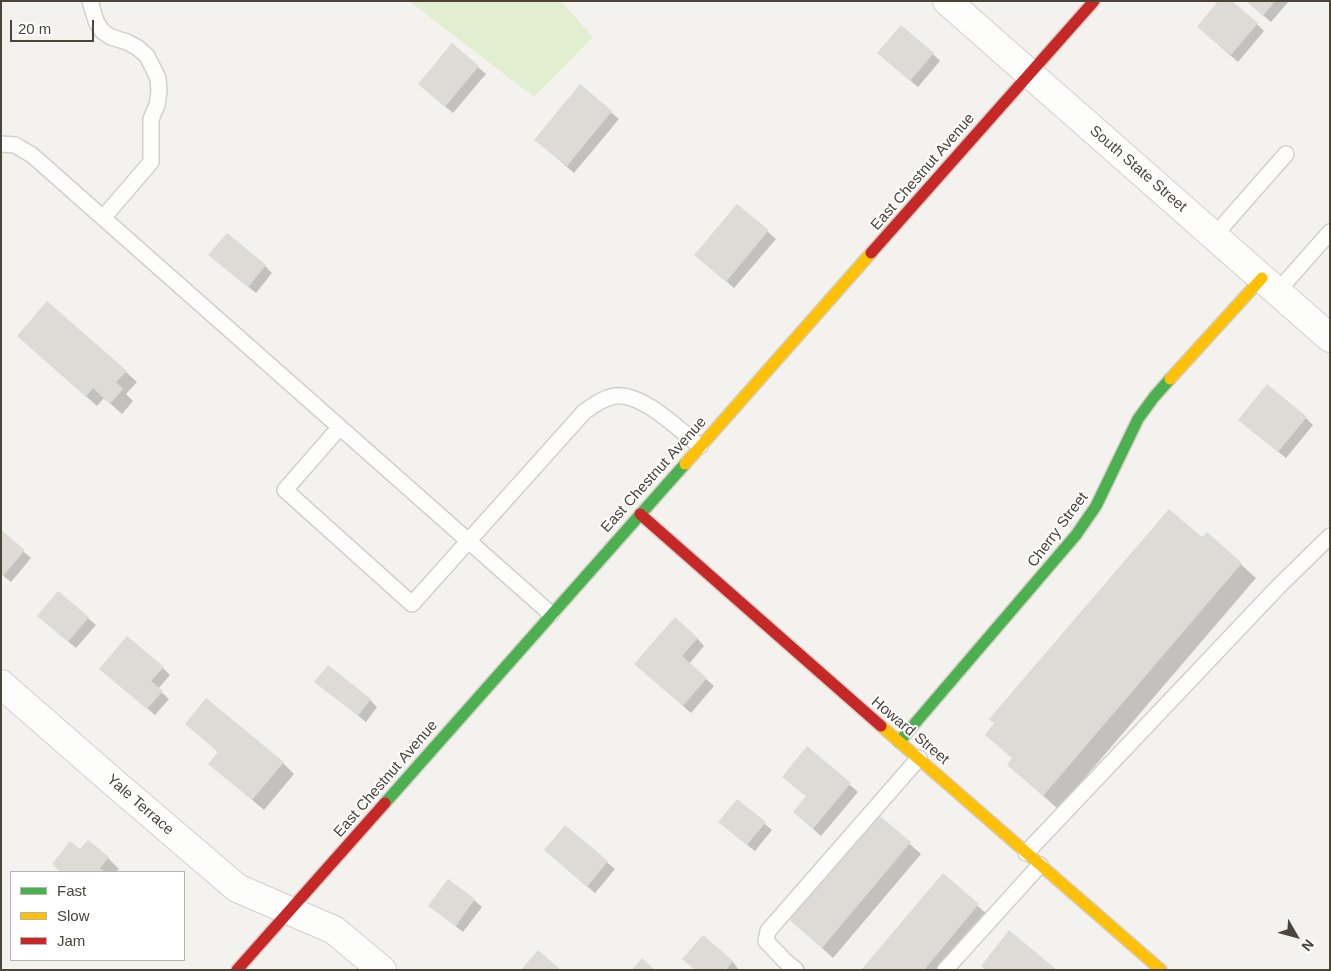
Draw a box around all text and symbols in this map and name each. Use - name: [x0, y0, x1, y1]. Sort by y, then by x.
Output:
- scale bar: [12, 10, 96, 42]
- text: 20 m: [18, 20, 51, 37]
- street label: East Chestnut Avenue: [867, 110, 979, 234]
- street label: South State Street: [1086, 122, 1190, 216]
- street label: East Chestnut Avenue: [597, 414, 711, 536]
- street label: Cherry Street: [1024, 489, 1092, 571]
- street label: Howard Street: [867, 693, 953, 769]
- street label: East Chestnut Avenue: [330, 717, 442, 841]
- street label: Yale Terrace: [103, 771, 177, 839]
- legend: [10, 871, 185, 961]
- text: Fast: [57, 882, 86, 899]
- text: Slow: [57, 907, 90, 924]
- north arrow: [1271, 911, 1321, 961]
- text: Jam: [57, 932, 85, 949]
- text: N: [1298, 936, 1317, 954]

